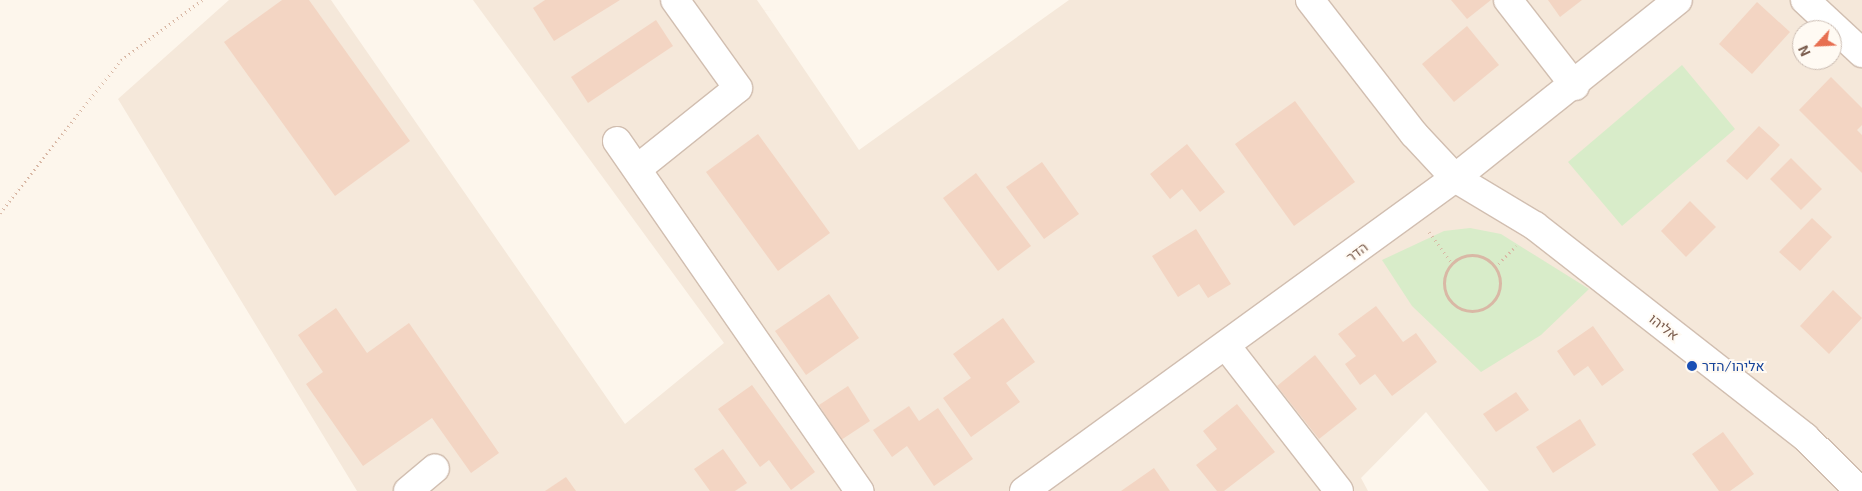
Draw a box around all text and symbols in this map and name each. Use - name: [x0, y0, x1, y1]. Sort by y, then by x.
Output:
- north arrow: [1792, 20, 1842, 70]
- text: N: [1794, 43, 1814, 59]
- street label: הדר: [1343, 239, 1371, 265]
- street label: אליהו: [1646, 310, 1682, 344]
- place label: אליהו/הדר: [1702, 358, 1764, 374]
- marker: אליהו/הדר: [1686, 360, 1698, 372]

